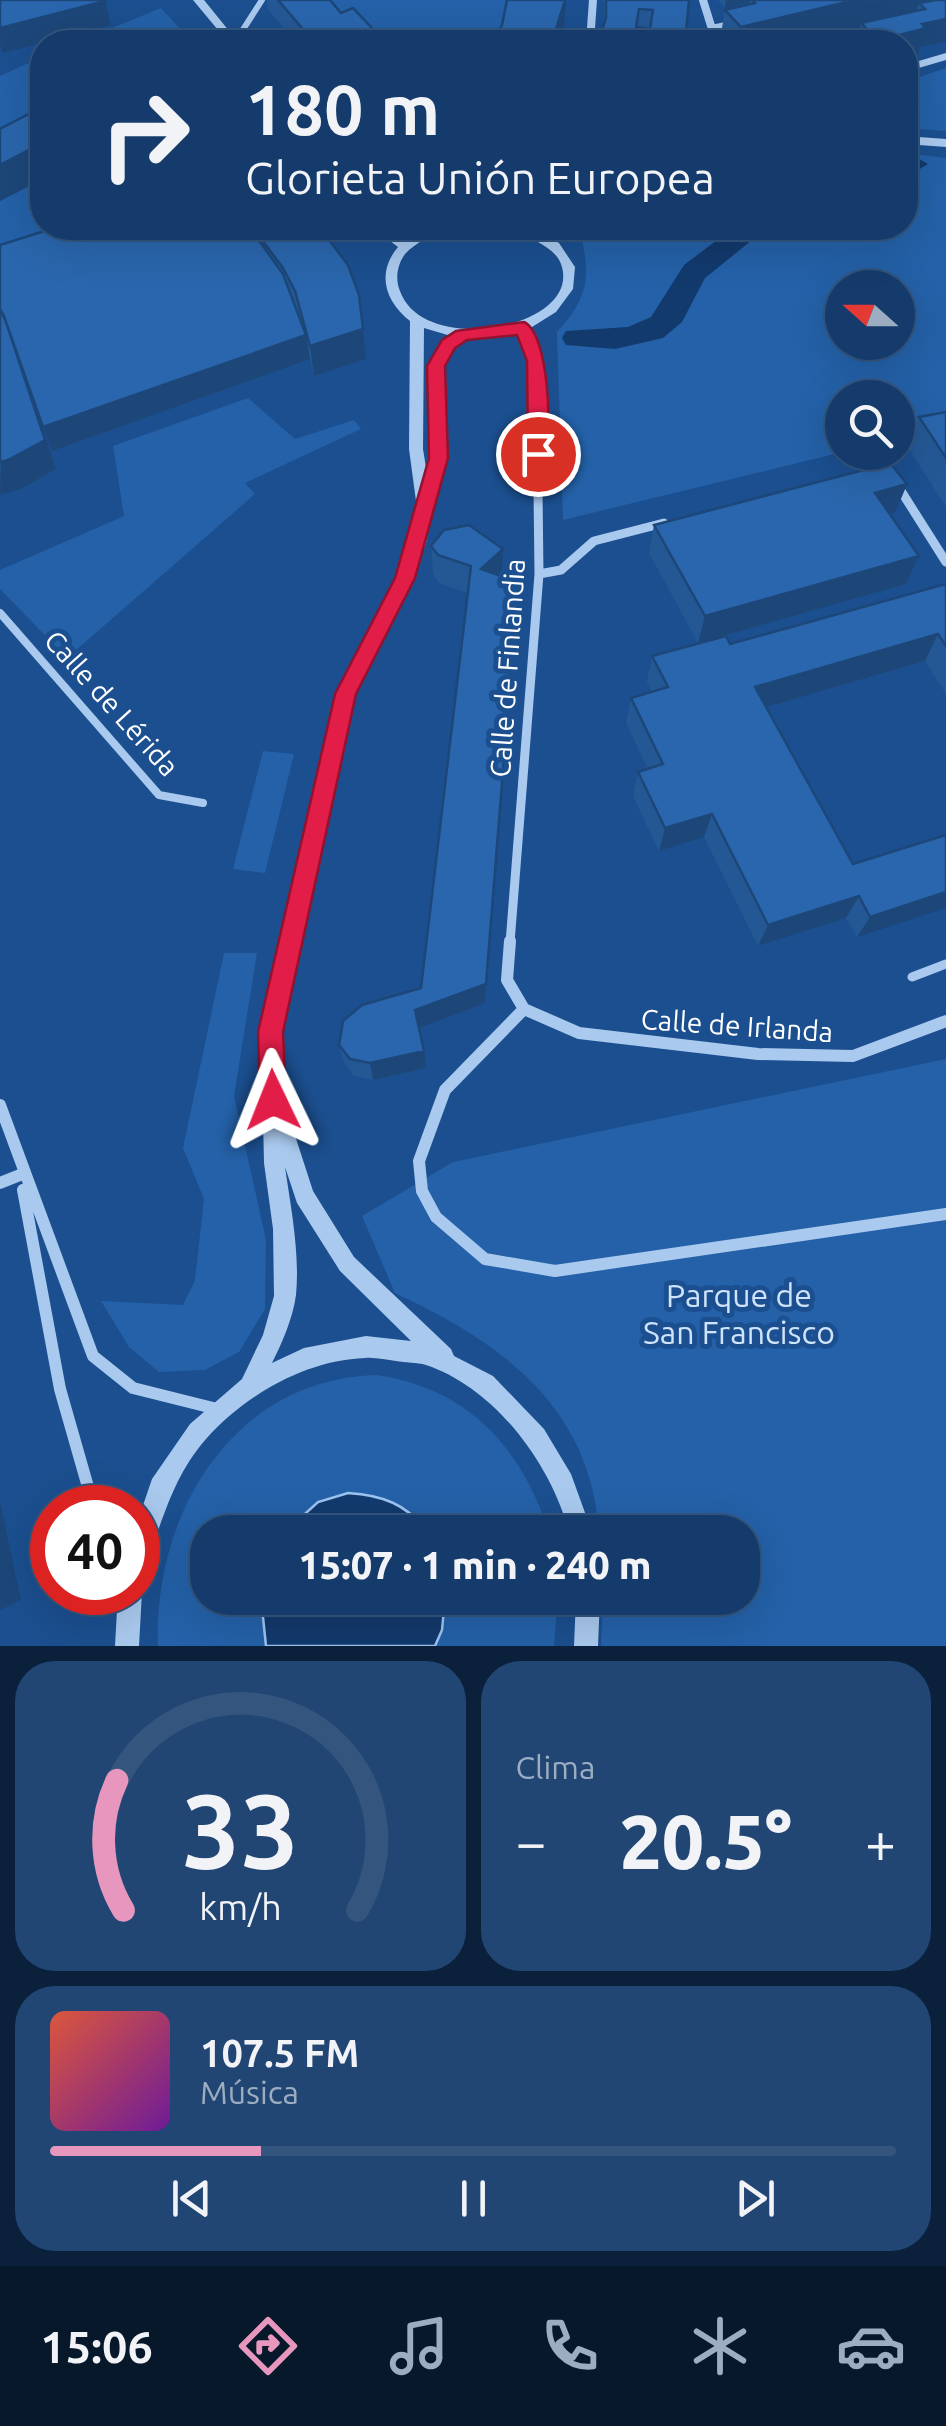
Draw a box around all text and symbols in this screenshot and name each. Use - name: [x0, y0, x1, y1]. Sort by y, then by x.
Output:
- icon: right: [80, 70, 210, 200]
- text: 180 m: [245, 70, 440, 148]
- text: Glorieta Unión Europea: [245, 152, 715, 203]
- north arrow: [825, 270, 915, 360]
- map controls: [825, 270, 915, 470]
- button: search: [825, 380, 915, 470]
- pin: [496, 412, 581, 497]
- icon: arrive: [511, 427, 566, 482]
- street label: Calle de Finlandia: [484, 558, 530, 778]
- street label: Calle de Lérida: [39, 624, 185, 782]
- street label: Calle de Irlanda: [640, 1003, 834, 1047]
- position arrow: [221, 1048, 325, 1152]
- park label: Parque de San Francisco: [643, 1277, 835, 1350]
- speed limit sign: 40: [30, 1485, 160, 1615]
- text: 15:07 · 1 min · 240 m: [298, 1544, 652, 1586]
- text: Clima: [516, 1749, 595, 1785]
- text: 33: [182, 1771, 299, 1888]
- text: 20.5°: [619, 1799, 792, 1883]
- text: −: [516, 1811, 547, 1872]
- text: +: [865, 1811, 896, 1872]
- text: km/h: [199, 1887, 282, 1927]
- text: 107.5 FM: [200, 2032, 359, 2074]
- text: Música: [200, 2074, 299, 2110]
- icon: previous: [164, 2171, 219, 2226]
- icon: pause: [446, 2171, 501, 2226]
- icon: next: [728, 2171, 783, 2226]
- icon: directions: [233, 2311, 303, 2381]
- icon: music: [384, 2311, 454, 2381]
- icon: phone: [535, 2311, 605, 2381]
- icon: climate: [685, 2311, 755, 2381]
- icon: car: [836, 2311, 906, 2381]
- text: 15:06: [40, 2321, 153, 2372]

